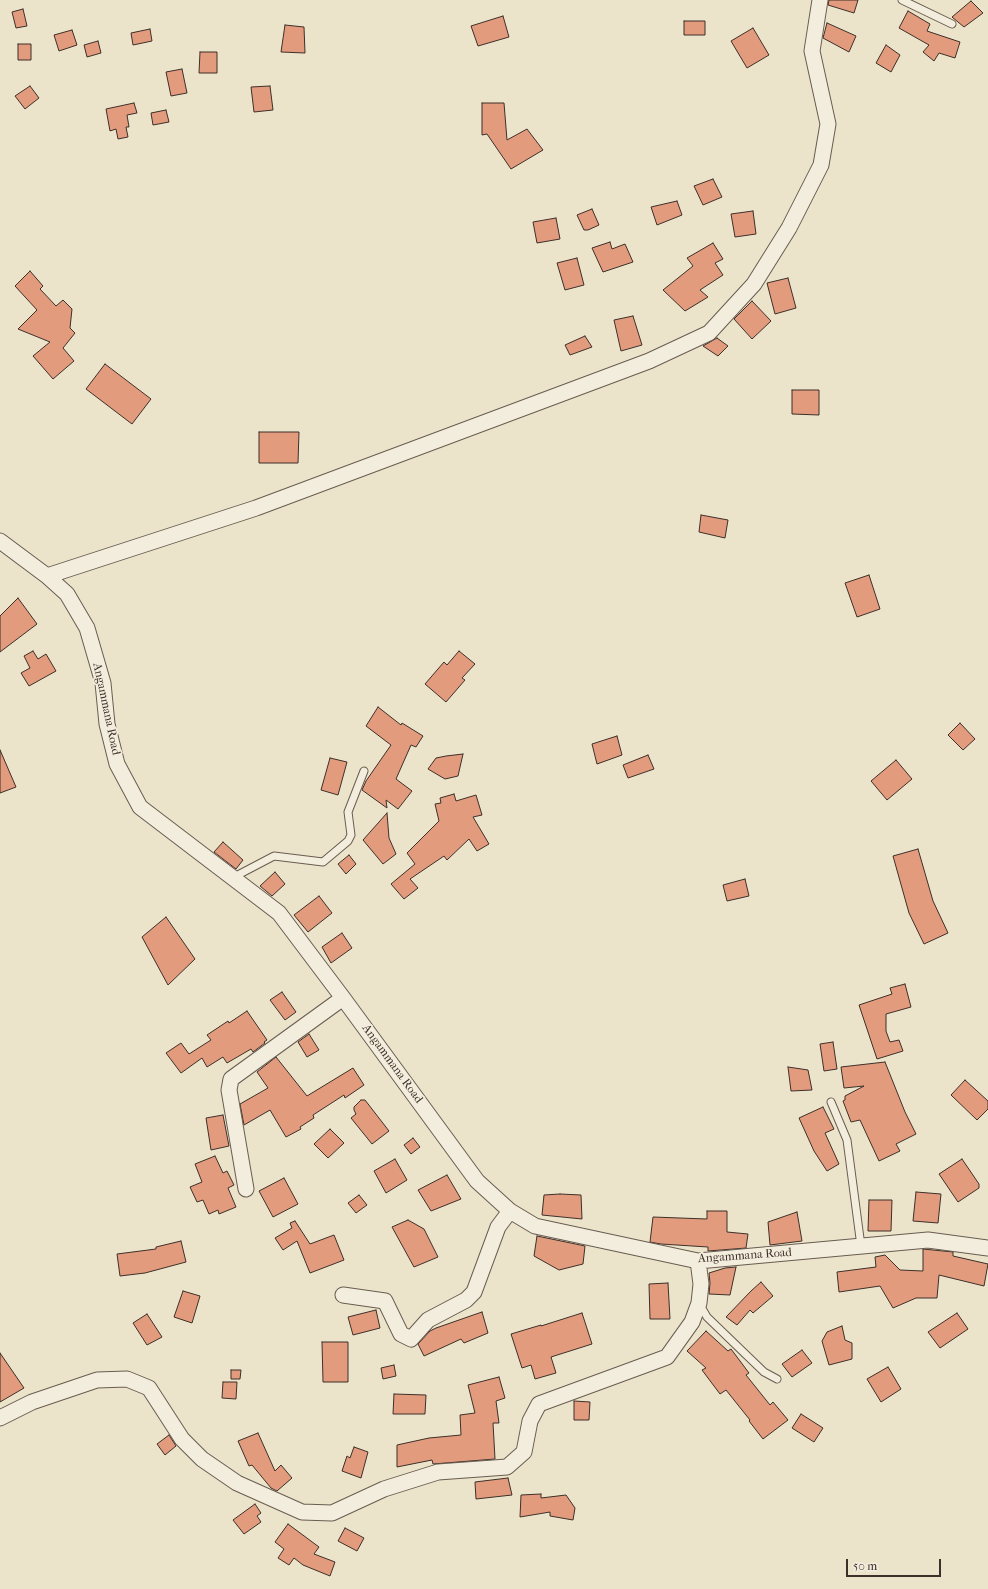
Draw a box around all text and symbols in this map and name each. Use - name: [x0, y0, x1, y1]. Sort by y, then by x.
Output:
- street label: Angammana Road: [89, 662, 123, 756]
- street label: Angammana Road: [359, 1022, 425, 1106]
- street label: Angammana Road: [698, 1246, 792, 1266]
- scale bar: [848, 1551, 943, 1577]
- text: 50 m: [853, 1559, 877, 1573]

